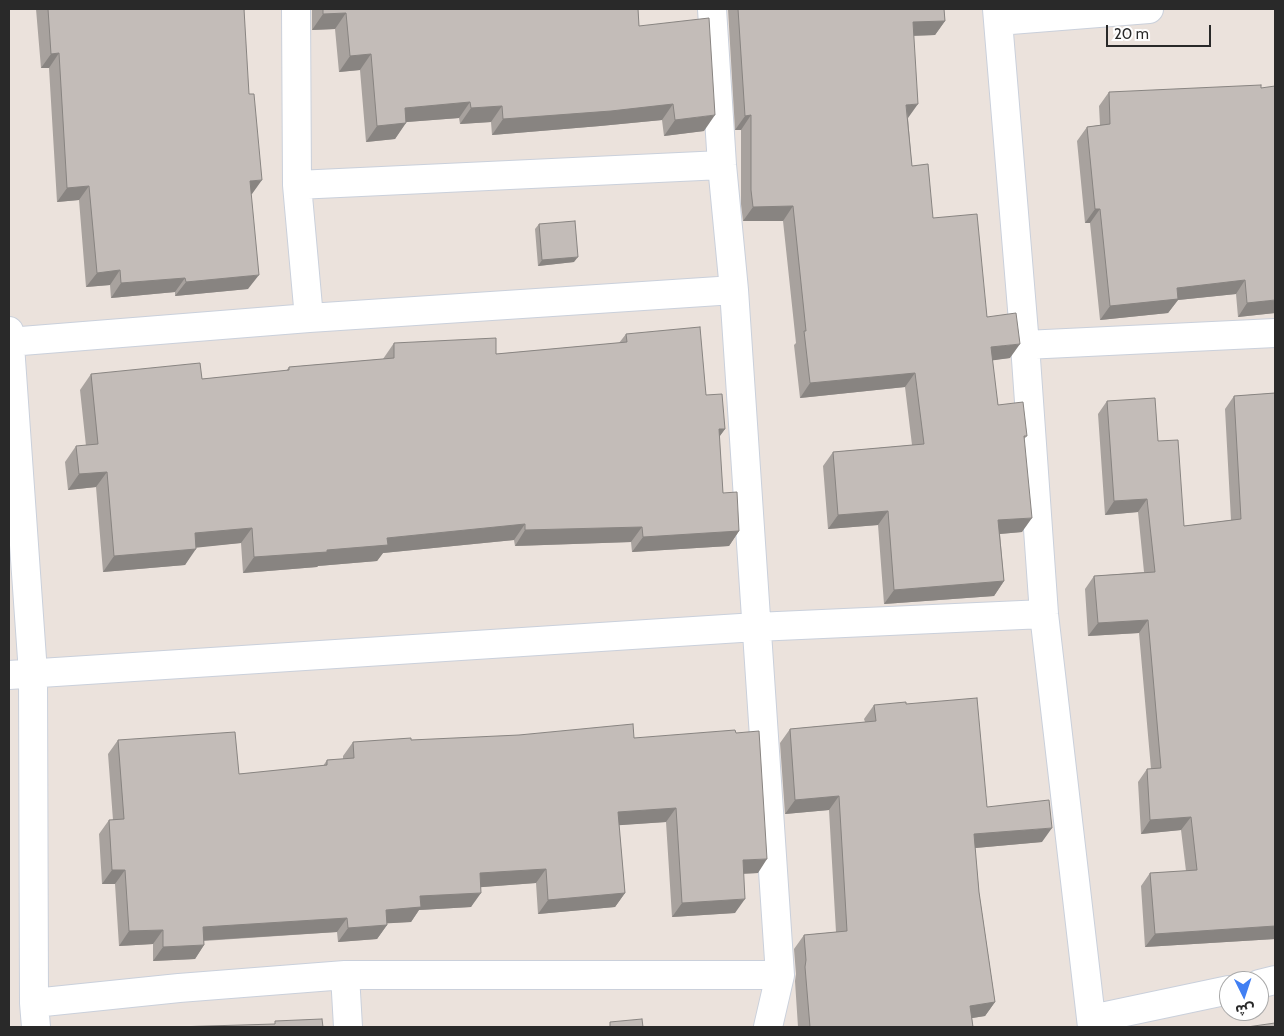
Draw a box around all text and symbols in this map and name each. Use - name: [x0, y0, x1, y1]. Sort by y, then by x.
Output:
- scale bar: [1109, 15, 1214, 47]
- text: 20 m: [1114, 25, 1149, 43]
- north arrow: [1219, 971, 1269, 1021]
- text: ش: [1235, 1000, 1255, 1020]

